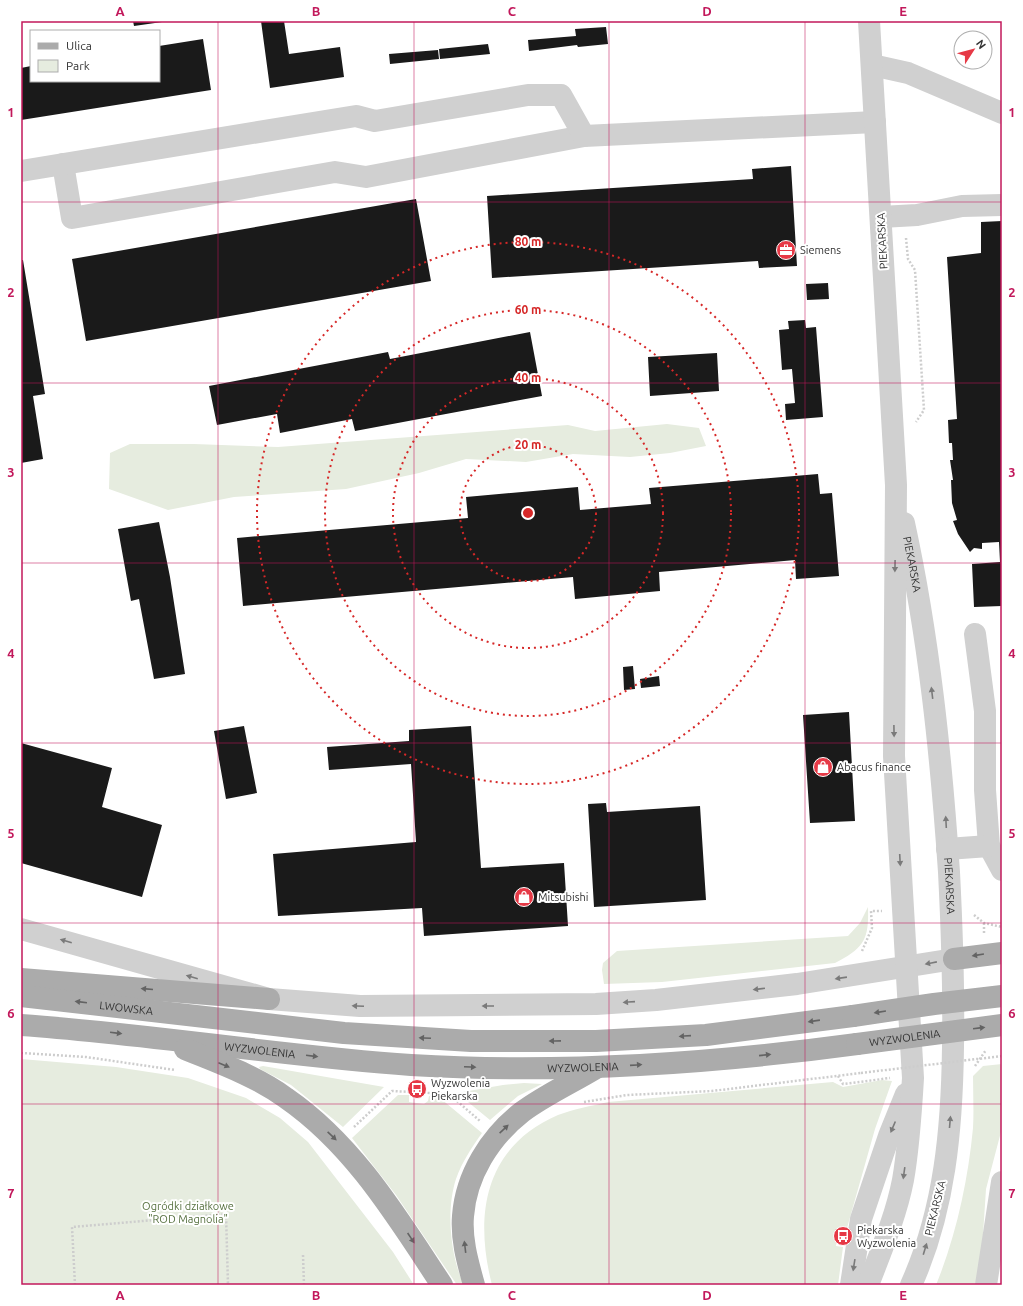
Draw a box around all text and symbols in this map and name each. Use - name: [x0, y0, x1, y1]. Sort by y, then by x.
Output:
- text: A: [115, 4, 125, 18]
- text: B: [312, 4, 321, 18]
- text: C: [508, 4, 517, 18]
- text: D: [702, 4, 712, 18]
- text: E: [899, 4, 907, 18]
- legend: [30, 30, 160, 82]
- north arrow: [953, 30, 993, 70]
- text: N: [974, 37, 988, 51]
- text: Ulica: [66, 39, 92, 52]
- text: Park: [66, 59, 90, 72]
- text: 1: [7, 105, 15, 119]
- text: 1: [1008, 105, 1016, 119]
- street label: PIEKARSKA: [874, 212, 889, 270]
- text: 80 m: [515, 235, 541, 248]
- office icon: Siemens: [775, 239, 797, 261]
- place label: Siemens: [800, 244, 841, 256]
- text: 2: [7, 285, 15, 299]
- text: 2: [1008, 285, 1016, 299]
- text: 60 m: [515, 303, 541, 316]
- text: 40 m: [515, 371, 541, 384]
- text: 20 m: [515, 438, 541, 451]
- text: 3: [7, 465, 15, 479]
- text: 3: [1008, 465, 1016, 479]
- centre of rings: [521, 506, 535, 520]
- street label: PIEKARSKA: [901, 535, 924, 594]
- one-way arrow: [892, 560, 898, 573]
- text: 4: [7, 646, 15, 660]
- text: 4: [1008, 646, 1016, 660]
- one-way arrow: [929, 687, 935, 699]
- one-way arrow: [891, 725, 897, 738]
- shop icon: Abacus finance: [812, 756, 834, 778]
- place label: Abacus finance: [837, 761, 911, 773]
- one-way arrow: [942, 816, 949, 828]
- text: 5: [7, 826, 15, 840]
- text: 5: [1008, 826, 1016, 840]
- one-way arrow: [897, 854, 903, 867]
- street label: PIEKARSKA: [942, 857, 957, 915]
- shop icon: Mitsubishi: [513, 886, 535, 908]
- place label: Mitsubishi: [538, 891, 588, 903]
- one-way arrow: [60, 938, 72, 944]
- one-way arrow: [972, 952, 984, 958]
- one-way arrow: [925, 961, 937, 967]
- one-way arrow: [185, 974, 197, 980]
- one-way arrow: [835, 975, 847, 981]
- one-way arrow: [141, 985, 153, 992]
- one-way arrow: [753, 986, 765, 992]
- one-way arrow: [623, 998, 635, 1005]
- one-way arrow: [75, 999, 87, 1005]
- street label: LWOWSKA: [99, 999, 155, 1017]
- one-way arrow: [352, 1002, 364, 1009]
- one-way arrow: [481, 1003, 494, 1009]
- text: 6: [7, 1006, 15, 1020]
- text: 6: [1008, 1006, 1016, 1020]
- one-way arrow: [874, 1009, 886, 1015]
- one-way arrow: [808, 1018, 820, 1024]
- one-way arrow: [973, 1025, 985, 1031]
- street label: WYZWOLENIA: [868, 1027, 942, 1048]
- one-way arrow: [110, 1030, 122, 1036]
- one-way arrow: [679, 1033, 691, 1040]
- one-way arrow: [419, 1035, 431, 1042]
- one-way arrow: [549, 1038, 561, 1045]
- street label: WYZWOLENIA: [223, 1040, 297, 1060]
- one-way arrow: [759, 1051, 771, 1058]
- one-way arrow: [306, 1053, 318, 1060]
- street label: WYZWOLENIA: [547, 1060, 620, 1074]
- one-way arrow: [218, 1062, 229, 1068]
- one-way arrow: [630, 1062, 642, 1069]
- one-way arrow: [464, 1064, 476, 1071]
- place label: Wyzwolenia Piekarska: [431, 1077, 490, 1102]
- bus stop icon: Wyzwolenia Piekarska: [406, 1078, 428, 1100]
- one-way arrow: [947, 1115, 954, 1128]
- one-way arrow: [889, 1122, 895, 1134]
- one-way arrow: [499, 1124, 509, 1133]
- one-way arrow: [327, 1131, 337, 1141]
- one-way arrow: [901, 1167, 907, 1179]
- street label: PIEKARSKA: [922, 1178, 948, 1237]
- text: 7: [7, 1186, 15, 1200]
- text: 7: [1008, 1186, 1016, 1200]
- park label: Ogródki działkowe "ROD Magnolia": [142, 1200, 234, 1225]
- place label: Piekarska Wyzwolenia: [857, 1224, 916, 1249]
- bus stop icon: Piekarska Wyzwolenia: [832, 1225, 854, 1247]
- one-way arrow: [407, 1233, 415, 1244]
- one-way arrow: [462, 1241, 468, 1253]
- one-way arrow: [922, 1242, 928, 1254]
- one-way arrow: [850, 1259, 856, 1272]
- text: A: [115, 1288, 125, 1302]
- text: B: [312, 1288, 321, 1302]
- text: C: [508, 1288, 517, 1302]
- text: D: [702, 1288, 712, 1302]
- text: E: [899, 1288, 907, 1302]

